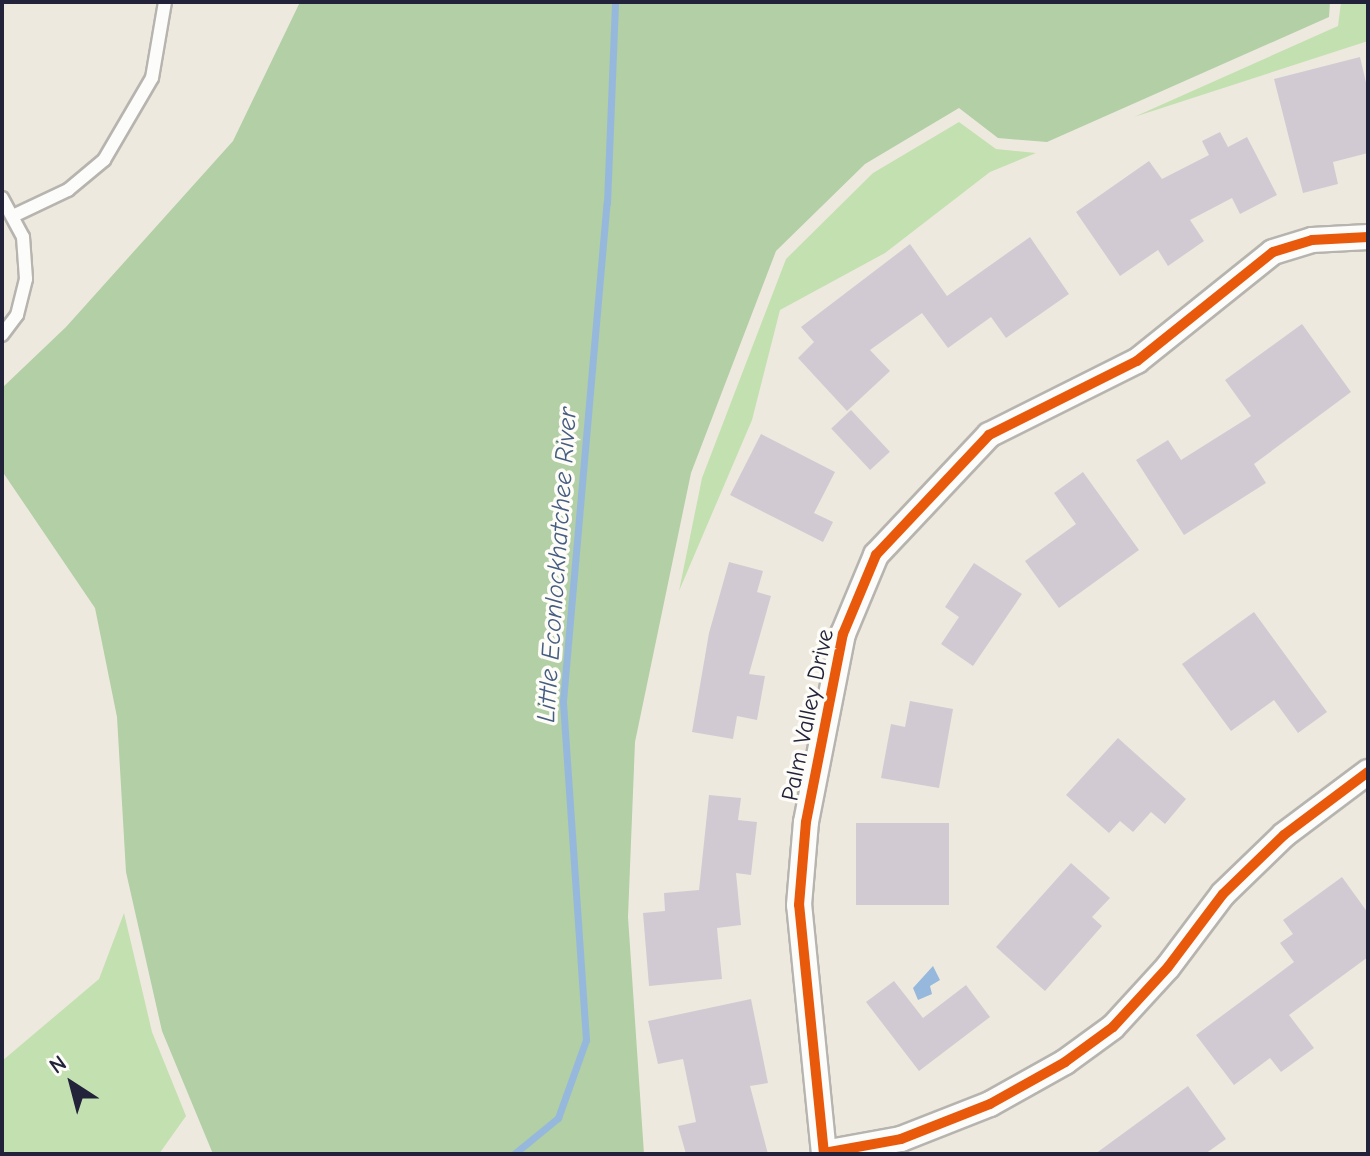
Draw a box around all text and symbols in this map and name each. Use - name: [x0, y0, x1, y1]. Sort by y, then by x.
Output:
- water label: Little Econlockhatchee River: [531, 406, 585, 724]
- street label: Palm Valley Drive: [776, 627, 840, 803]
- north arrow: [32, 1044, 112, 1124]
- text: N: [44, 1050, 71, 1079]

